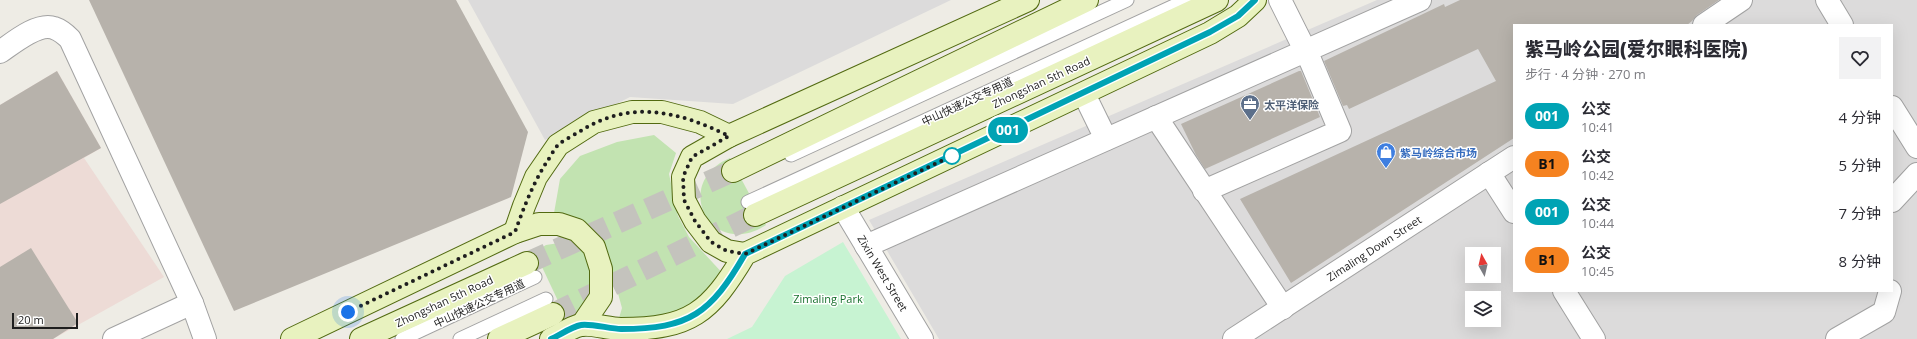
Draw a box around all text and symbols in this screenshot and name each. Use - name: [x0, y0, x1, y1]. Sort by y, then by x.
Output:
- text: 紫马岭公园(爱尔眼科医院): [1525, 36, 1748, 62]
- button: heart: [1839, 37, 1881, 79]
- street label: Zhongshan 5th Road: [990, 53, 1092, 111]
- text: 步行 · 4 分钟 · 270 m: [1525, 65, 1646, 83]
- street label: 中山快速公交专用道: [919, 73, 1015, 129]
- office icon: 太平洋保险: [1239, 93, 1261, 121]
- place label: 太平洋保险: [1264, 97, 1319, 112]
- text: 公交: [1581, 98, 1611, 118]
- text: 001: [1535, 106, 1559, 125]
- text: 4 分钟: [1839, 107, 1881, 127]
- line badge: 001: [985, 117, 1031, 143]
- text: 10:41: [1581, 118, 1614, 136]
- text: 001: [996, 120, 1020, 139]
- shop icon: 紫马岭综合市场: [1375, 141, 1397, 169]
- place label: 紫马岭综合市场: [1400, 145, 1477, 160]
- text: 公交: [1581, 146, 1611, 166]
- unlabelled marker: [943, 147, 961, 165]
- text: B1: [1538, 154, 1556, 173]
- text: 5 分钟: [1839, 155, 1881, 175]
- text: 10:42: [1581, 166, 1614, 184]
- text: 公交: [1581, 194, 1611, 214]
- text: 001: [1535, 202, 1559, 221]
- text: 7 分钟: [1839, 203, 1881, 223]
- street label: Zimaling Down Street: [1324, 212, 1424, 284]
- text: 10:44: [1581, 214, 1614, 232]
- street label: Zixin West Street: [854, 232, 912, 314]
- text: 公交: [1581, 242, 1611, 262]
- north arrow: [1465, 247, 1501, 283]
- map controls: [1465, 247, 1501, 327]
- text: B1: [1538, 250, 1556, 269]
- text: 8 分钟: [1839, 251, 1881, 271]
- text: 10:45: [1581, 262, 1614, 280]
- street label: Zhongshan 5th Road: [393, 272, 495, 330]
- street label: 中山快速公交专用道: [431, 275, 527, 331]
- park label: Zimaling Park: [793, 291, 863, 306]
- button: layers: [1465, 291, 1501, 327]
- your location: [338, 302, 358, 322]
- scale bar: [12, 311, 78, 330]
- text: 20 m: [18, 312, 44, 327]

